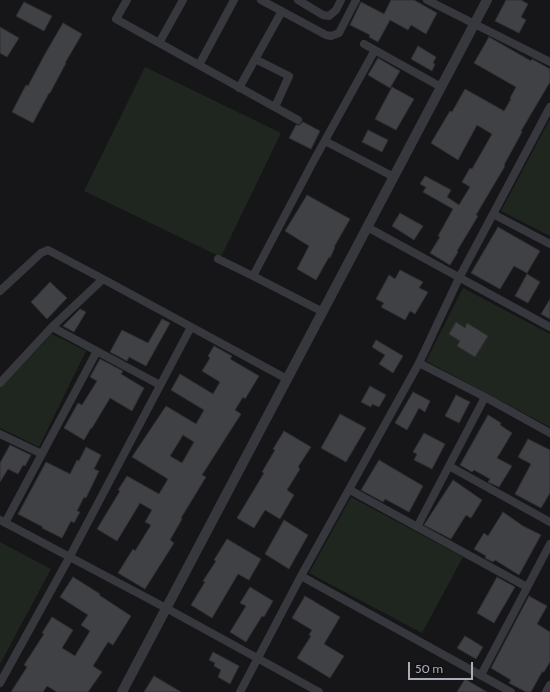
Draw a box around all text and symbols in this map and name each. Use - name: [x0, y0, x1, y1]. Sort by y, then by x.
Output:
- scale bar: [410, 654, 475, 680]
- text: 50 m: [415, 661, 443, 676]

